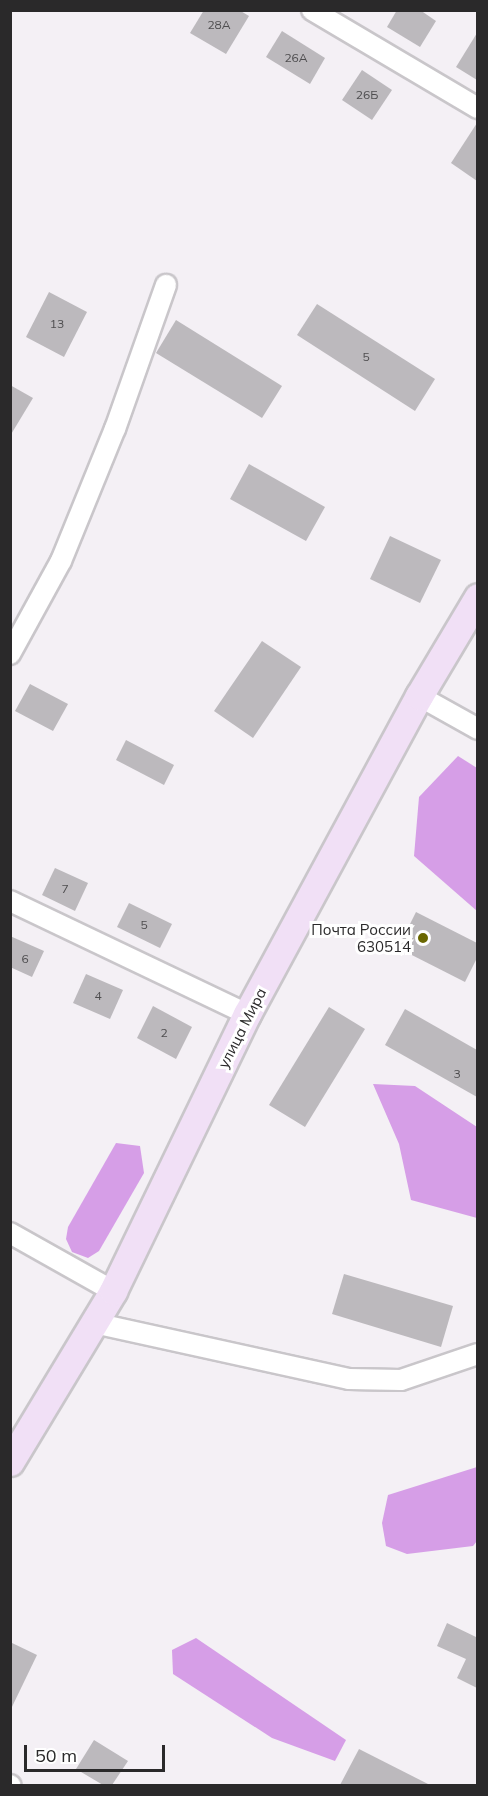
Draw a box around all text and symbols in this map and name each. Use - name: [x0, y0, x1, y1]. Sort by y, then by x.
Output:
- house number: 28А: [207, 18, 231, 32]
- house number: 26А: [284, 51, 308, 65]
- house number: 26Б: [356, 88, 378, 102]
- house number: 13: [50, 317, 64, 331]
- house number: 5: [362, 350, 370, 364]
- house number: 7: [61, 882, 69, 896]
- house number: 5: [140, 918, 148, 932]
- place label: Почта России 630514: [311, 920, 411, 955]
- marker: Почта России 630514: [416, 931, 430, 945]
- house number: 6: [21, 952, 29, 966]
- street label: улица Мира: [214, 985, 270, 1071]
- house number: 4: [94, 989, 102, 1003]
- house number: 2: [160, 1026, 168, 1040]
- house number: 3: [453, 1067, 461, 1081]
- scale bar: [27, 1733, 168, 1771]
- text: 50 m: [35, 1744, 77, 1767]

